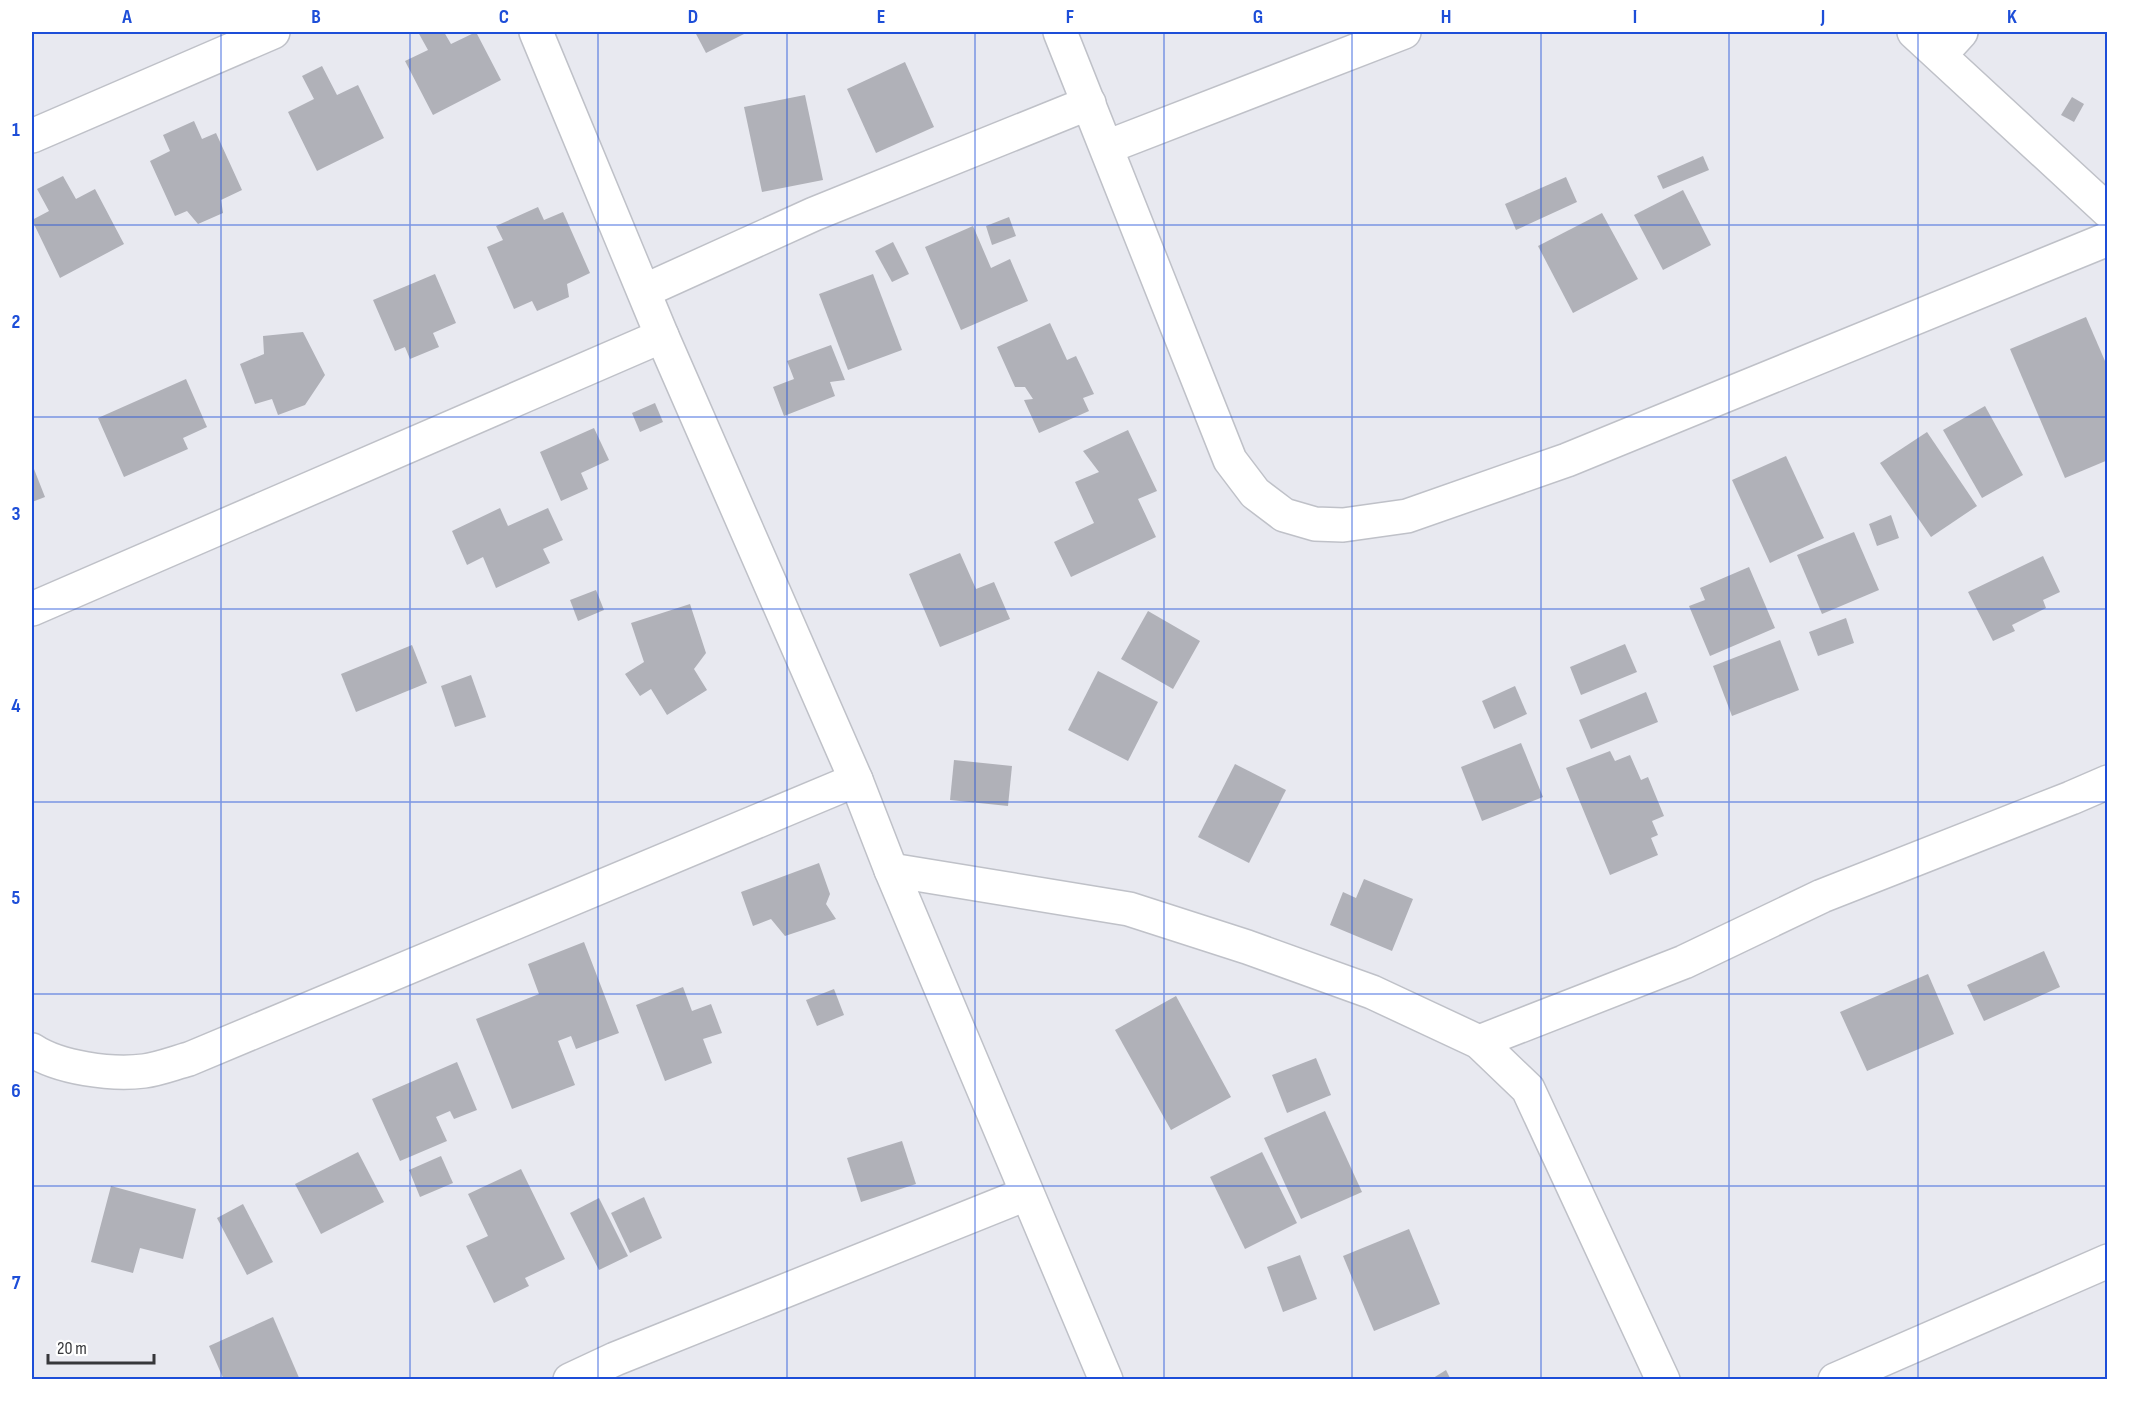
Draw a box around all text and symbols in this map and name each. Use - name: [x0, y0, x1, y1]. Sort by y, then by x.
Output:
- text: A: [121, 5, 132, 29]
- text: B: [311, 5, 321, 29]
- text: C: [499, 5, 509, 29]
- text: D: [688, 5, 698, 29]
- text: E: [877, 5, 885, 29]
- text: F: [1066, 5, 1074, 29]
- text: G: [1253, 5, 1263, 29]
- text: H: [1441, 5, 1451, 29]
- text: I: [1633, 5, 1637, 29]
- text: J: [1820, 5, 1825, 29]
- text: K: [2007, 5, 2017, 29]
- text: 1: [12, 118, 20, 142]
- text: 2: [12, 310, 20, 334]
- text: 3: [12, 502, 21, 526]
- text: 4: [11, 694, 21, 718]
- text: 5: [12, 886, 21, 910]
- text: 6: [11, 1079, 21, 1103]
- text: 7: [12, 1271, 21, 1295]
- scale bar: [48, 1327, 154, 1365]
- text: 20 m: [57, 1338, 87, 1359]

